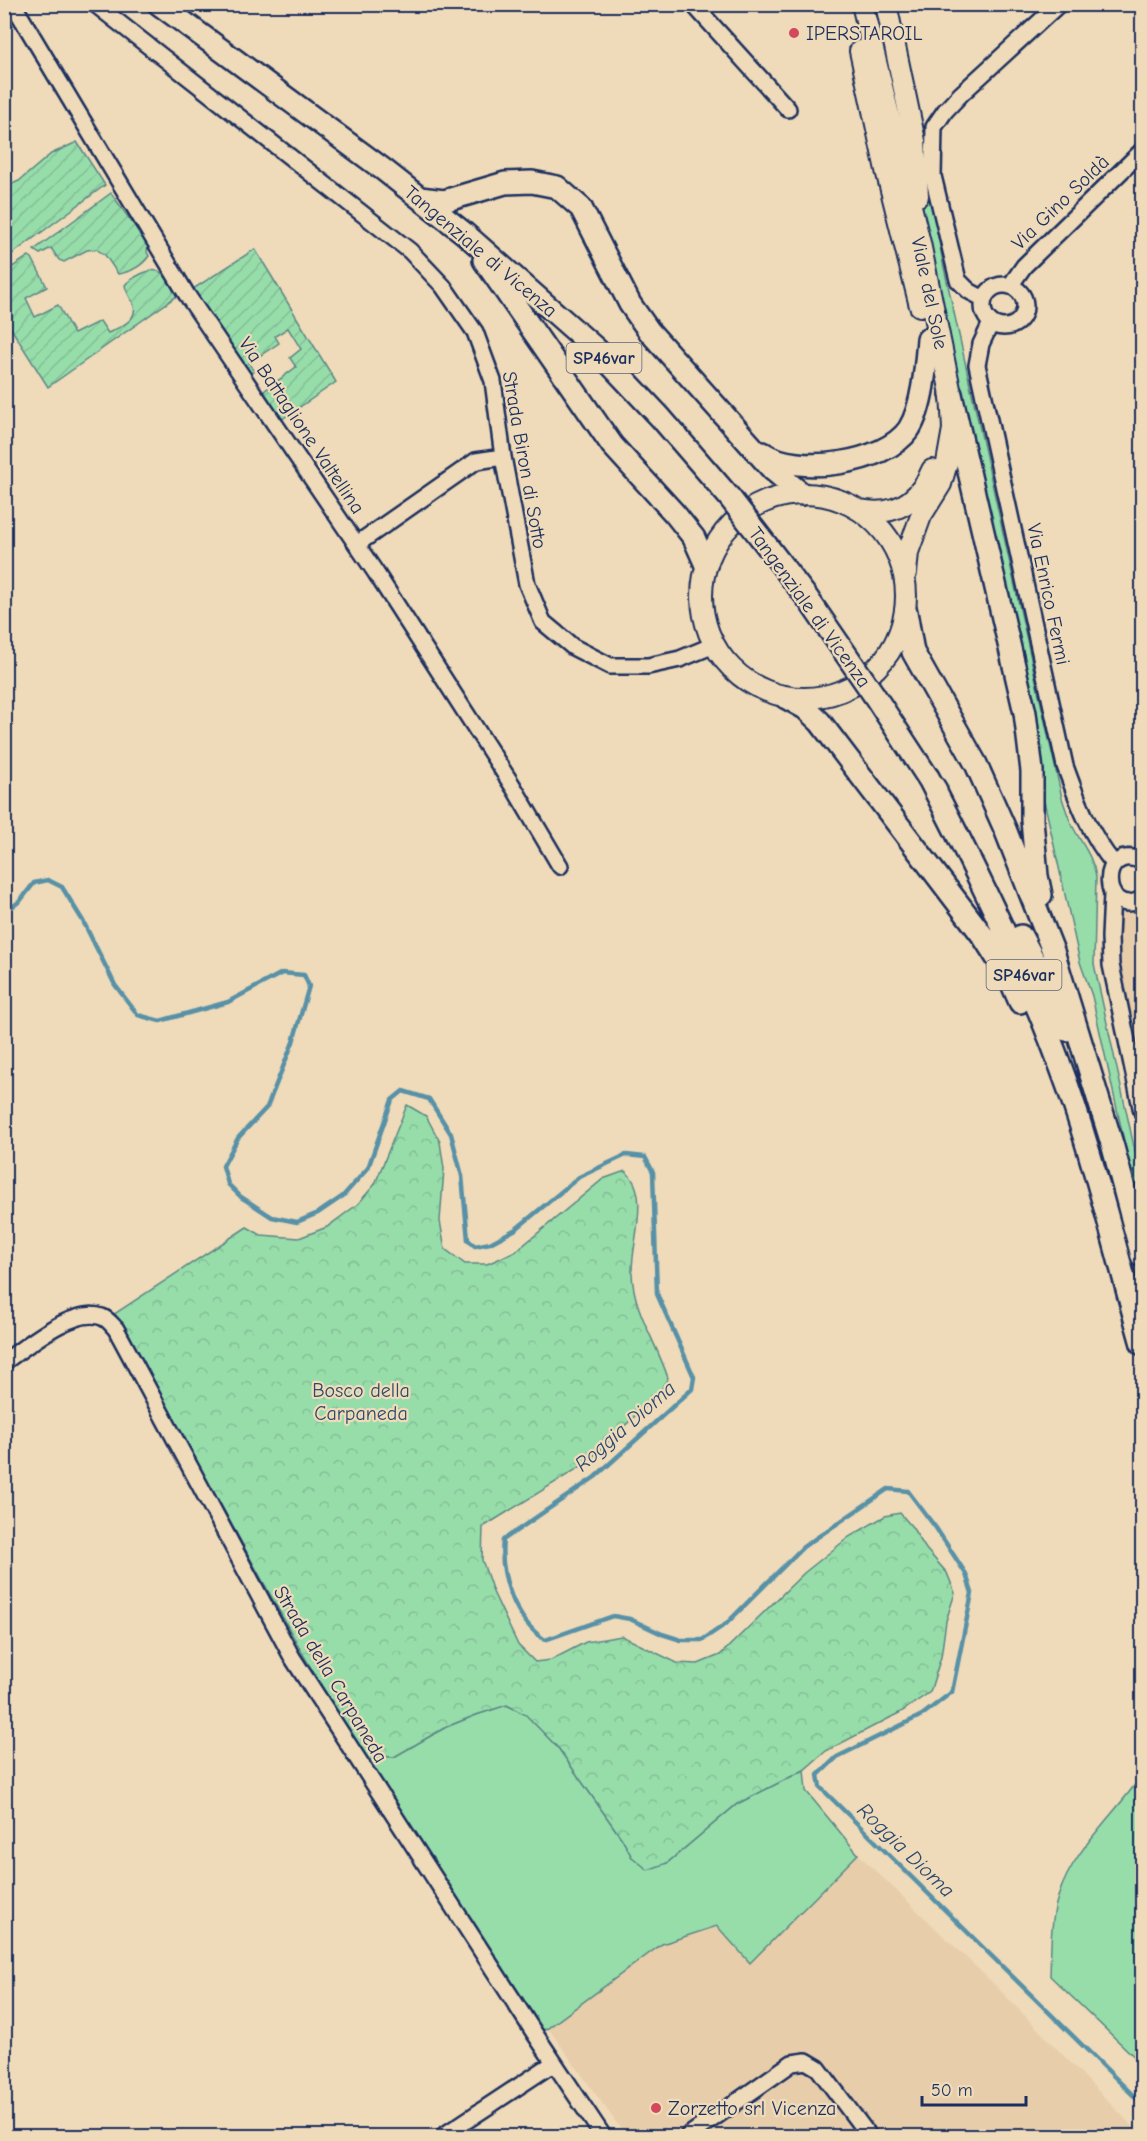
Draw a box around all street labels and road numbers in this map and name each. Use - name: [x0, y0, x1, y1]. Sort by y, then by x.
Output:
- street label: Via Gino Soldà: [1007, 150, 1114, 255]
- street label: Tangenziale di Vicenza: [400, 181, 562, 322]
- street label: Viale del Sole: [906, 235, 953, 351]
- street label: Via Battaglione Valtellina: [234, 333, 369, 518]
- road number: SP46var: [566, 343, 642, 373]
- street label: Strada Biron di Sotto: [498, 370, 551, 551]
- street label: Via Enrico Fermi: [1022, 521, 1075, 667]
- street label: Tangenziale di Vicenza: [744, 523, 876, 692]
- road number: SP46var: [986, 960, 1062, 990]
- street label: Strada della Carpaneda: [269, 1582, 392, 1767]

